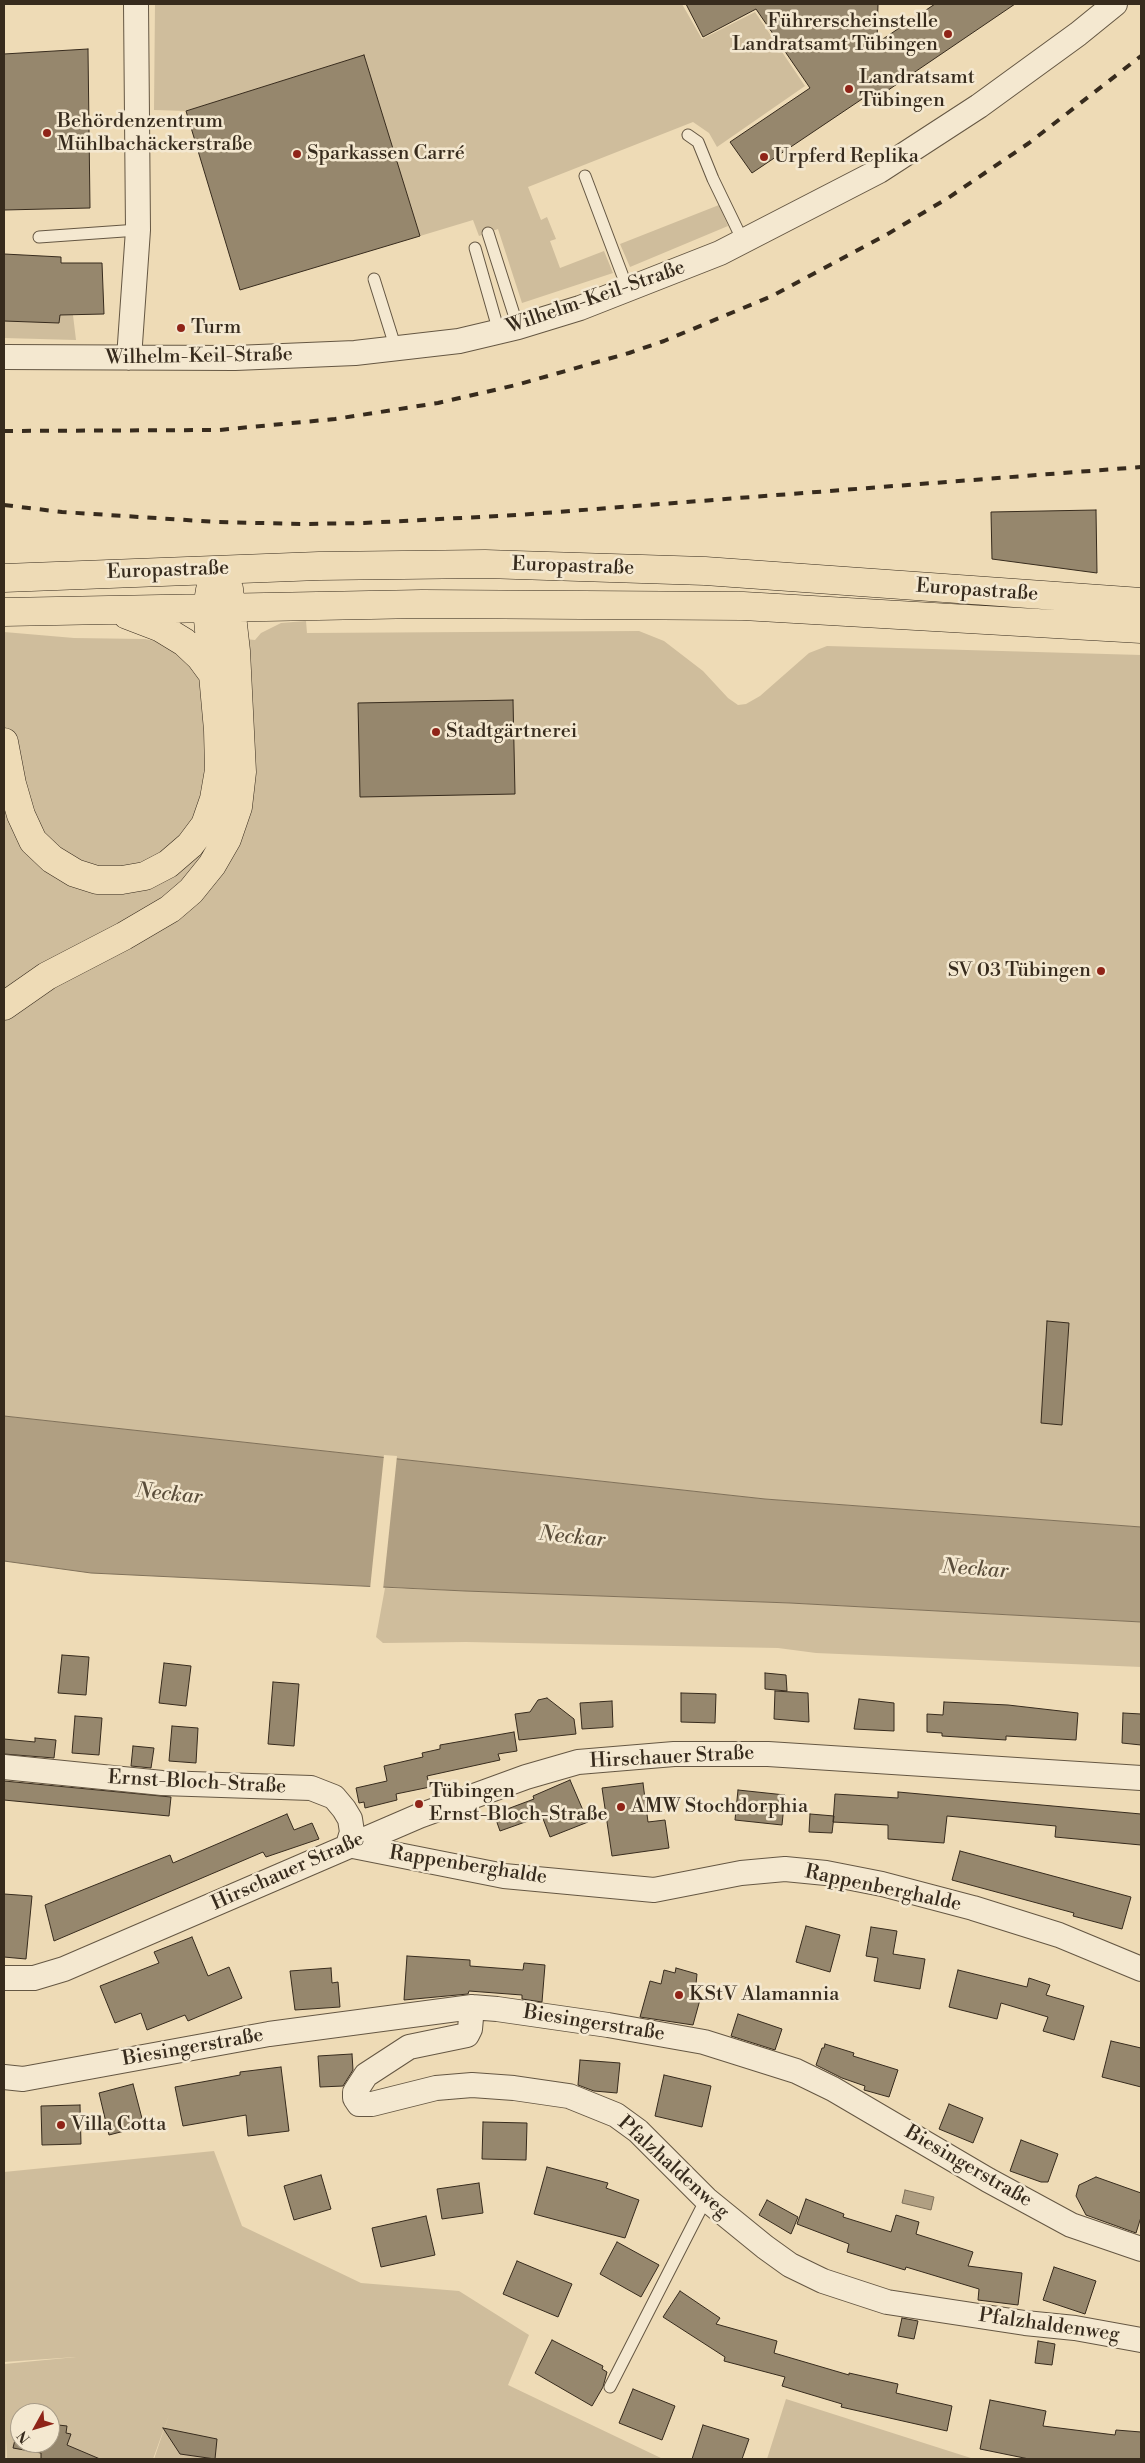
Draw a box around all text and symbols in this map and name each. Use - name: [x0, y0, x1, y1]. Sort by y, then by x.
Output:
- place label: Führerscheinstelle Landratsamt Tübingen: [732, 10, 938, 57]
- marker: Führerscheinstelle Landratsamt Tübingen: [942, 28, 954, 40]
- place label: Landratsamt Tübingen: [859, 66, 975, 113]
- marker: Landratsamt Tübingen: [843, 83, 855, 95]
- place label: Behördenzentrum Mühlbachäckerstraße: [57, 110, 253, 157]
- marker: Behördenzentrum Mühlbachäckerstraße: [41, 127, 53, 139]
- place label: Sparkassen Carré: [307, 142, 465, 166]
- place label: Urpferd Replika: [774, 145, 919, 169]
- marker: Sparkassen Carré: [291, 148, 303, 160]
- marker: Urpferd Replika: [758, 151, 770, 163]
- street label: Wilhelm-Keil-Straße: [504, 256, 688, 340]
- place label: Turm: [191, 316, 241, 340]
- marker: Turm: [175, 322, 187, 334]
- street label: Wilhelm-Keil-Straße: [105, 343, 293, 371]
- street label: Europastraße: [511, 553, 635, 581]
- street label: Europastraße: [106, 557, 230, 585]
- street label: Europastraße: [915, 575, 1039, 607]
- place label: Stadtgärtnerei: [446, 720, 577, 744]
- marker: Stadtgärtnerei: [430, 726, 442, 738]
- place label: SV 03 Tübingen: [948, 959, 1091, 983]
- marker: SV 03 Tübingen: [1095, 965, 1107, 977]
- water label: Neckar: [135, 1479, 203, 1511]
- water label: Neckar: [538, 1522, 606, 1554]
- water label: Neckar: [941, 1555, 1009, 1585]
- street label: Hirschauer Straße: [589, 1742, 755, 1774]
- street label: Ernst-Bloch-Straße: [107, 1766, 287, 1800]
- place label: Tübingen Ernst-Bloch-Straße: [429, 1780, 608, 1827]
- place label: AMW Stochdorphia: [631, 1795, 808, 1819]
- marker: Tübingen Ernst-Bloch-Straße: [413, 1798, 425, 1810]
- marker: AMW Stochdorphia: [615, 1801, 627, 1813]
- street label: Hirschauer Straße: [208, 1828, 368, 1916]
- street label: Rappenberghalde: [387, 1842, 549, 1890]
- street label: Rappenberghalde: [803, 1861, 963, 1917]
- place label: KStV Alamannia: [689, 1983, 839, 2007]
- marker: KStV Alamannia: [673, 1989, 685, 2001]
- street label: Biesingerstraße: [522, 2001, 666, 2047]
- street label: Biesingerstraße: [121, 2024, 265, 2072]
- street label: Pfalzhaldenweg: [612, 2112, 734, 2224]
- place label: Villa Cotta: [71, 2113, 166, 2137]
- marker: Villa Cotta: [55, 2119, 67, 2131]
- street label: Biesingerstraße: [900, 2121, 1036, 2213]
- street label: Pfalzhaldenweg: [977, 2304, 1121, 2348]
- north arrow: [10, 2403, 60, 2453]
- text: N: [14, 2427, 35, 2447]

